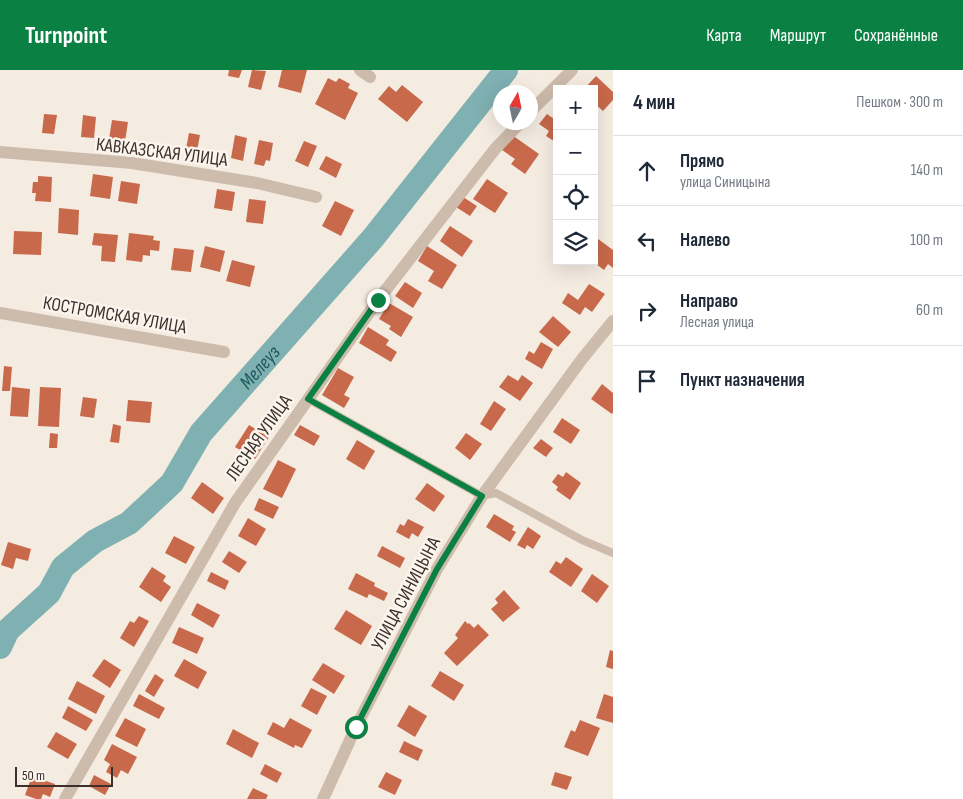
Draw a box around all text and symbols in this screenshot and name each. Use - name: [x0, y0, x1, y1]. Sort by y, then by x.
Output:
- text: Turnpoint: [25, 21, 107, 50]
- text: Карта: [706, 25, 742, 46]
- text: Маршрут: [770, 25, 826, 46]
- text: Сохранённые: [854, 25, 938, 46]
- north arrow: [493, 85, 538, 130]
- map controls: [553, 85, 598, 265]
- button: +: [553, 85, 598, 130]
- text: 4 мин: [633, 90, 675, 115]
- text: Пешком · 300 m: [856, 93, 943, 112]
- button: −: [553, 130, 598, 175]
- street label: КАВКАЗСКАЯ УЛИЦА: [95, 133, 230, 172]
- text: Прямо: [680, 150, 724, 173]
- icon: ahead: [633, 157, 661, 185]
- text: 140 m: [911, 161, 943, 180]
- text: улица Синицына: [680, 173, 770, 192]
- button: locate: [553, 175, 598, 220]
- button: layers: [553, 220, 598, 265]
- icon: left: [633, 227, 661, 255]
- text: Налево: [680, 229, 730, 252]
- text: 100 m: [910, 231, 943, 250]
- route end: [367, 289, 390, 312]
- text: Направо: [680, 290, 738, 313]
- street label: КОСТРОМСКАЯ УЛИЦА: [41, 292, 189, 340]
- icon: right: [633, 297, 661, 325]
- text: 60 m: [916, 301, 943, 320]
- text: Лесная улица: [680, 313, 754, 332]
- water label: Мелеуз: [235, 341, 286, 394]
- icon: arrive: [633, 367, 661, 395]
- text: Пункт назначения: [680, 369, 805, 392]
- street label: ЛЕСНАЯ УЛИЦА: [221, 390, 298, 485]
- street label: УЛИЦА СИНИЦЫНА: [367, 532, 446, 654]
- route start: [345, 716, 368, 739]
- scale bar: [15, 764, 112, 787]
- text: 50 m: [22, 767, 45, 784]

